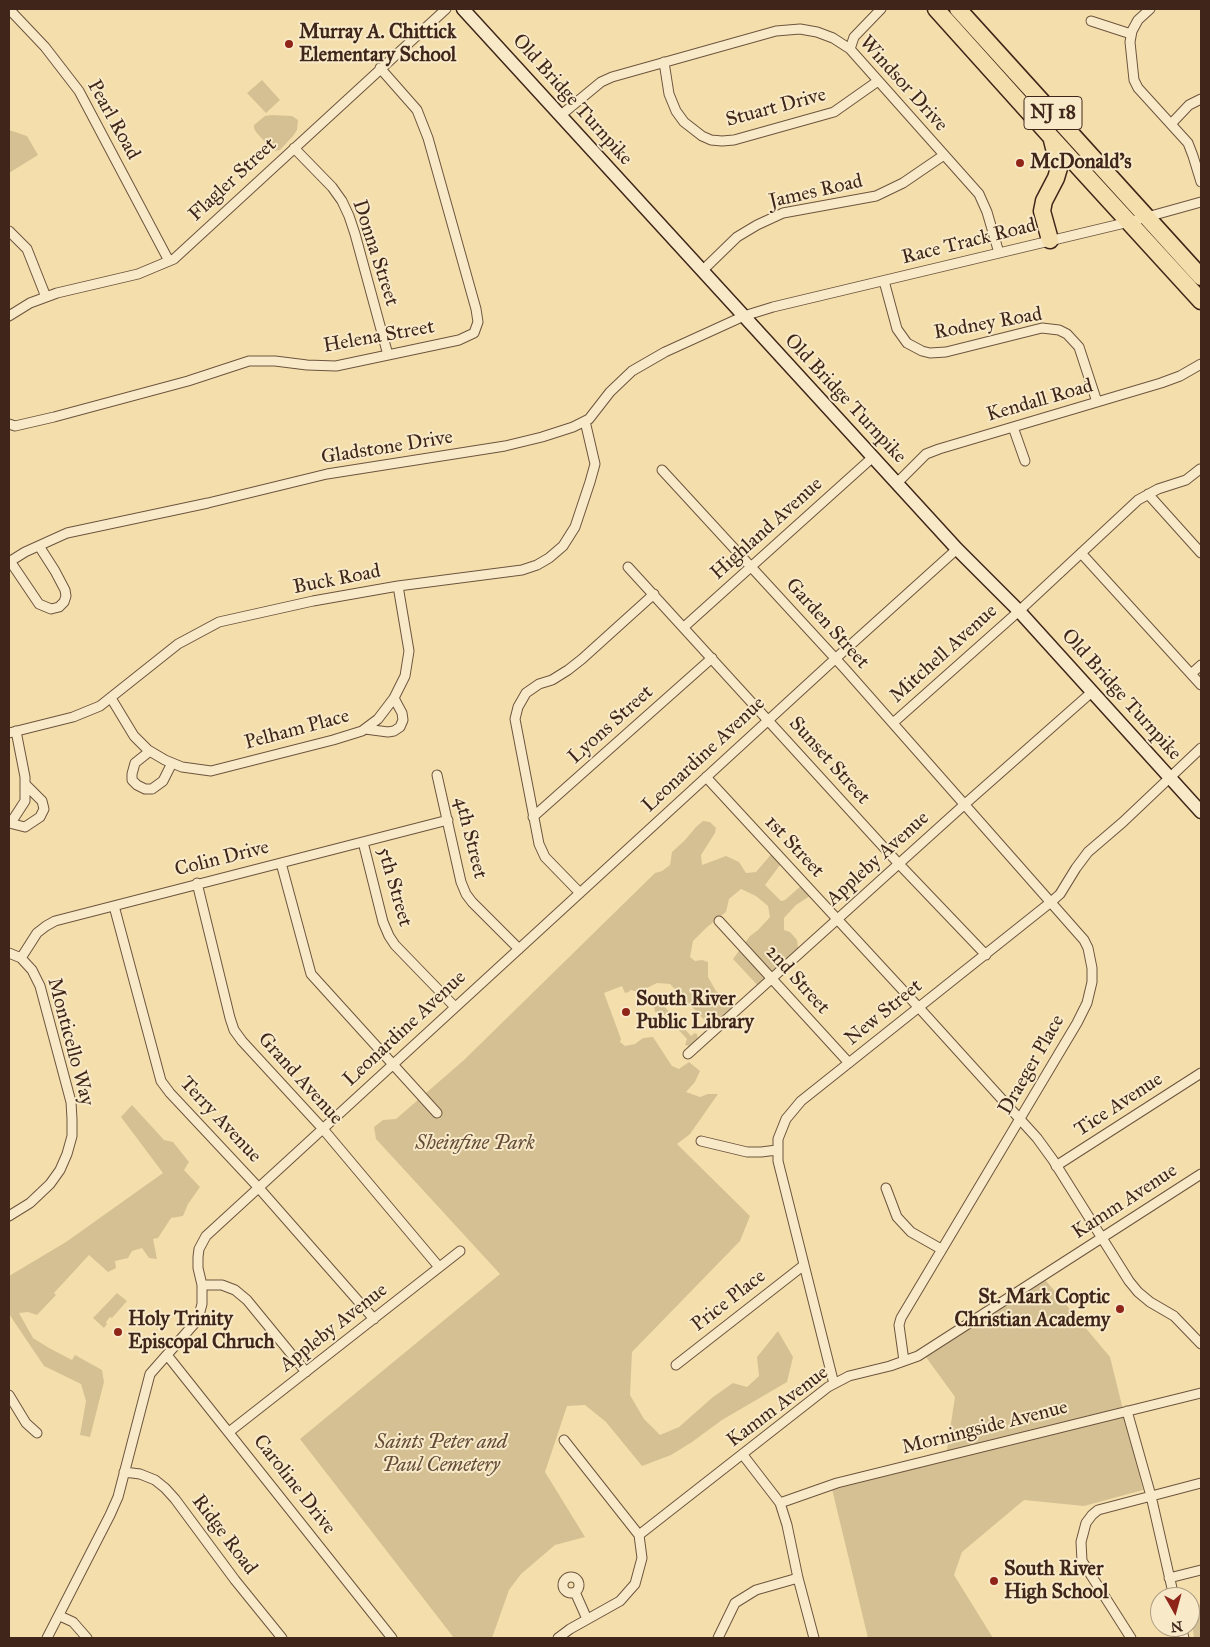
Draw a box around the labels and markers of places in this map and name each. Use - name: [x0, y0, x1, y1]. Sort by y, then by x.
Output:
- place label: Murray A. Chittick Elementary School: [299, 21, 456, 68]
- marker: Murray A. Chittick Elementary School: [283, 38, 295, 50]
- place label: McDonald's: [1030, 151, 1132, 175]
- marker: McDonald's: [1014, 157, 1026, 169]
- place label: South River Public Library: [636, 988, 754, 1035]
- marker: South River Public Library: [620, 1006, 632, 1018]
- place label: St. Mark Coptic Christian Academy: [954, 1286, 1110, 1333]
- marker: St. Mark Coptic Christian Academy: [1114, 1303, 1126, 1315]
- place label: Holy Trinity Episcopal Chruch: [128, 1308, 275, 1355]
- marker: Holy Trinity Episcopal Chruch: [112, 1326, 124, 1338]
- place label: South River High School: [1004, 1558, 1108, 1605]
- marker: South River High School: [988, 1575, 1000, 1587]

